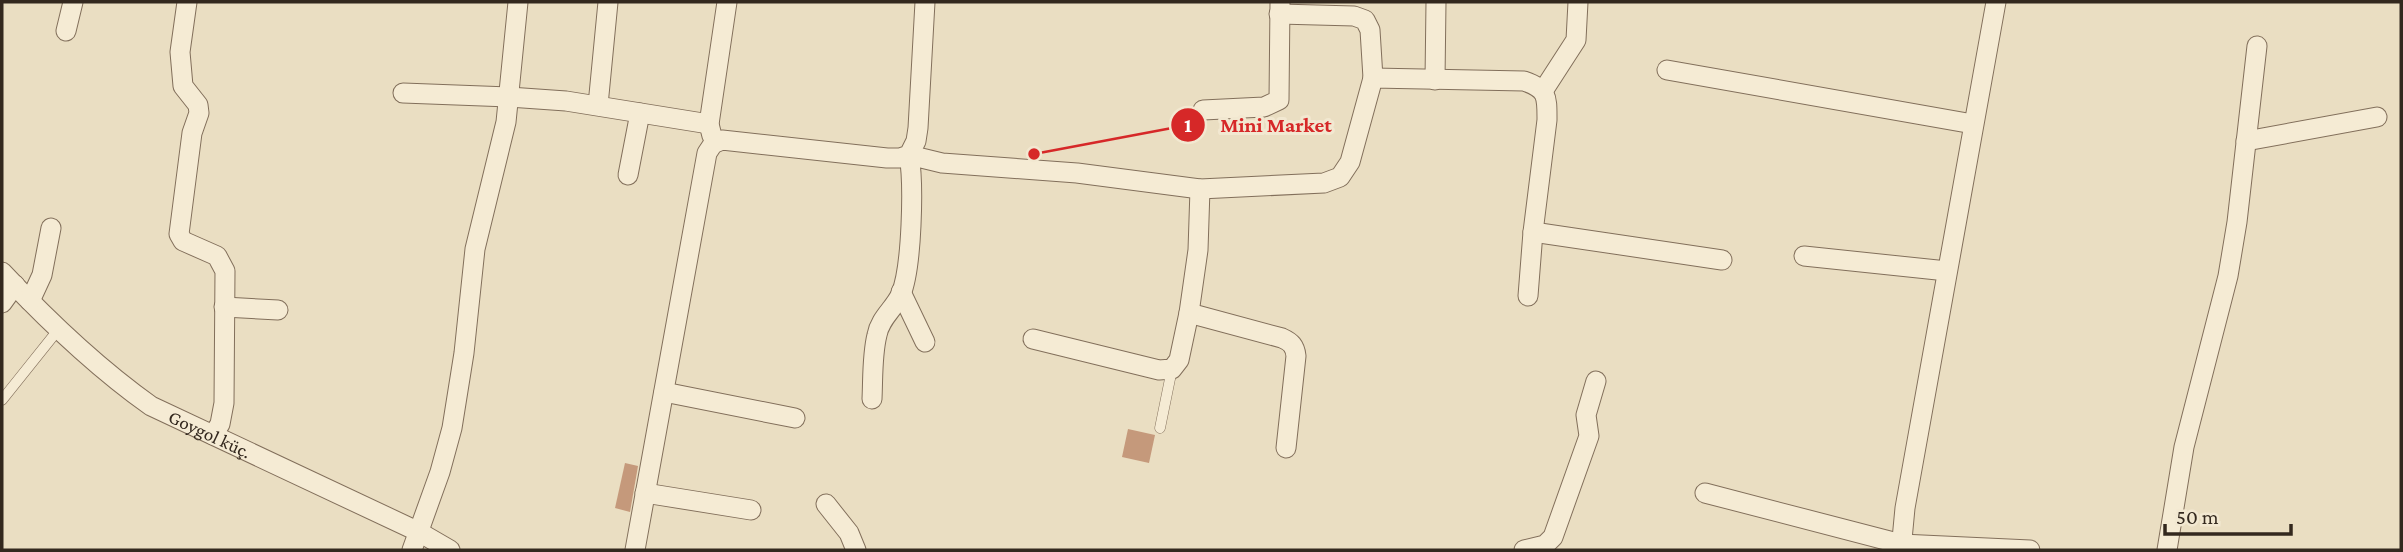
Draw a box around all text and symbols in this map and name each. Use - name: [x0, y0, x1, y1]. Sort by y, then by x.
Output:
- callout: Mini Market: [1171, 104, 1345, 146]
- text: 1: [1184, 113, 1192, 137]
- text: Mini Market: [1220, 113, 1332, 137]
- street label: Goygol küç.: [166, 405, 255, 462]
- scale bar: [2165, 492, 2291, 536]
- text: 50 m: [2176, 505, 2219, 529]

